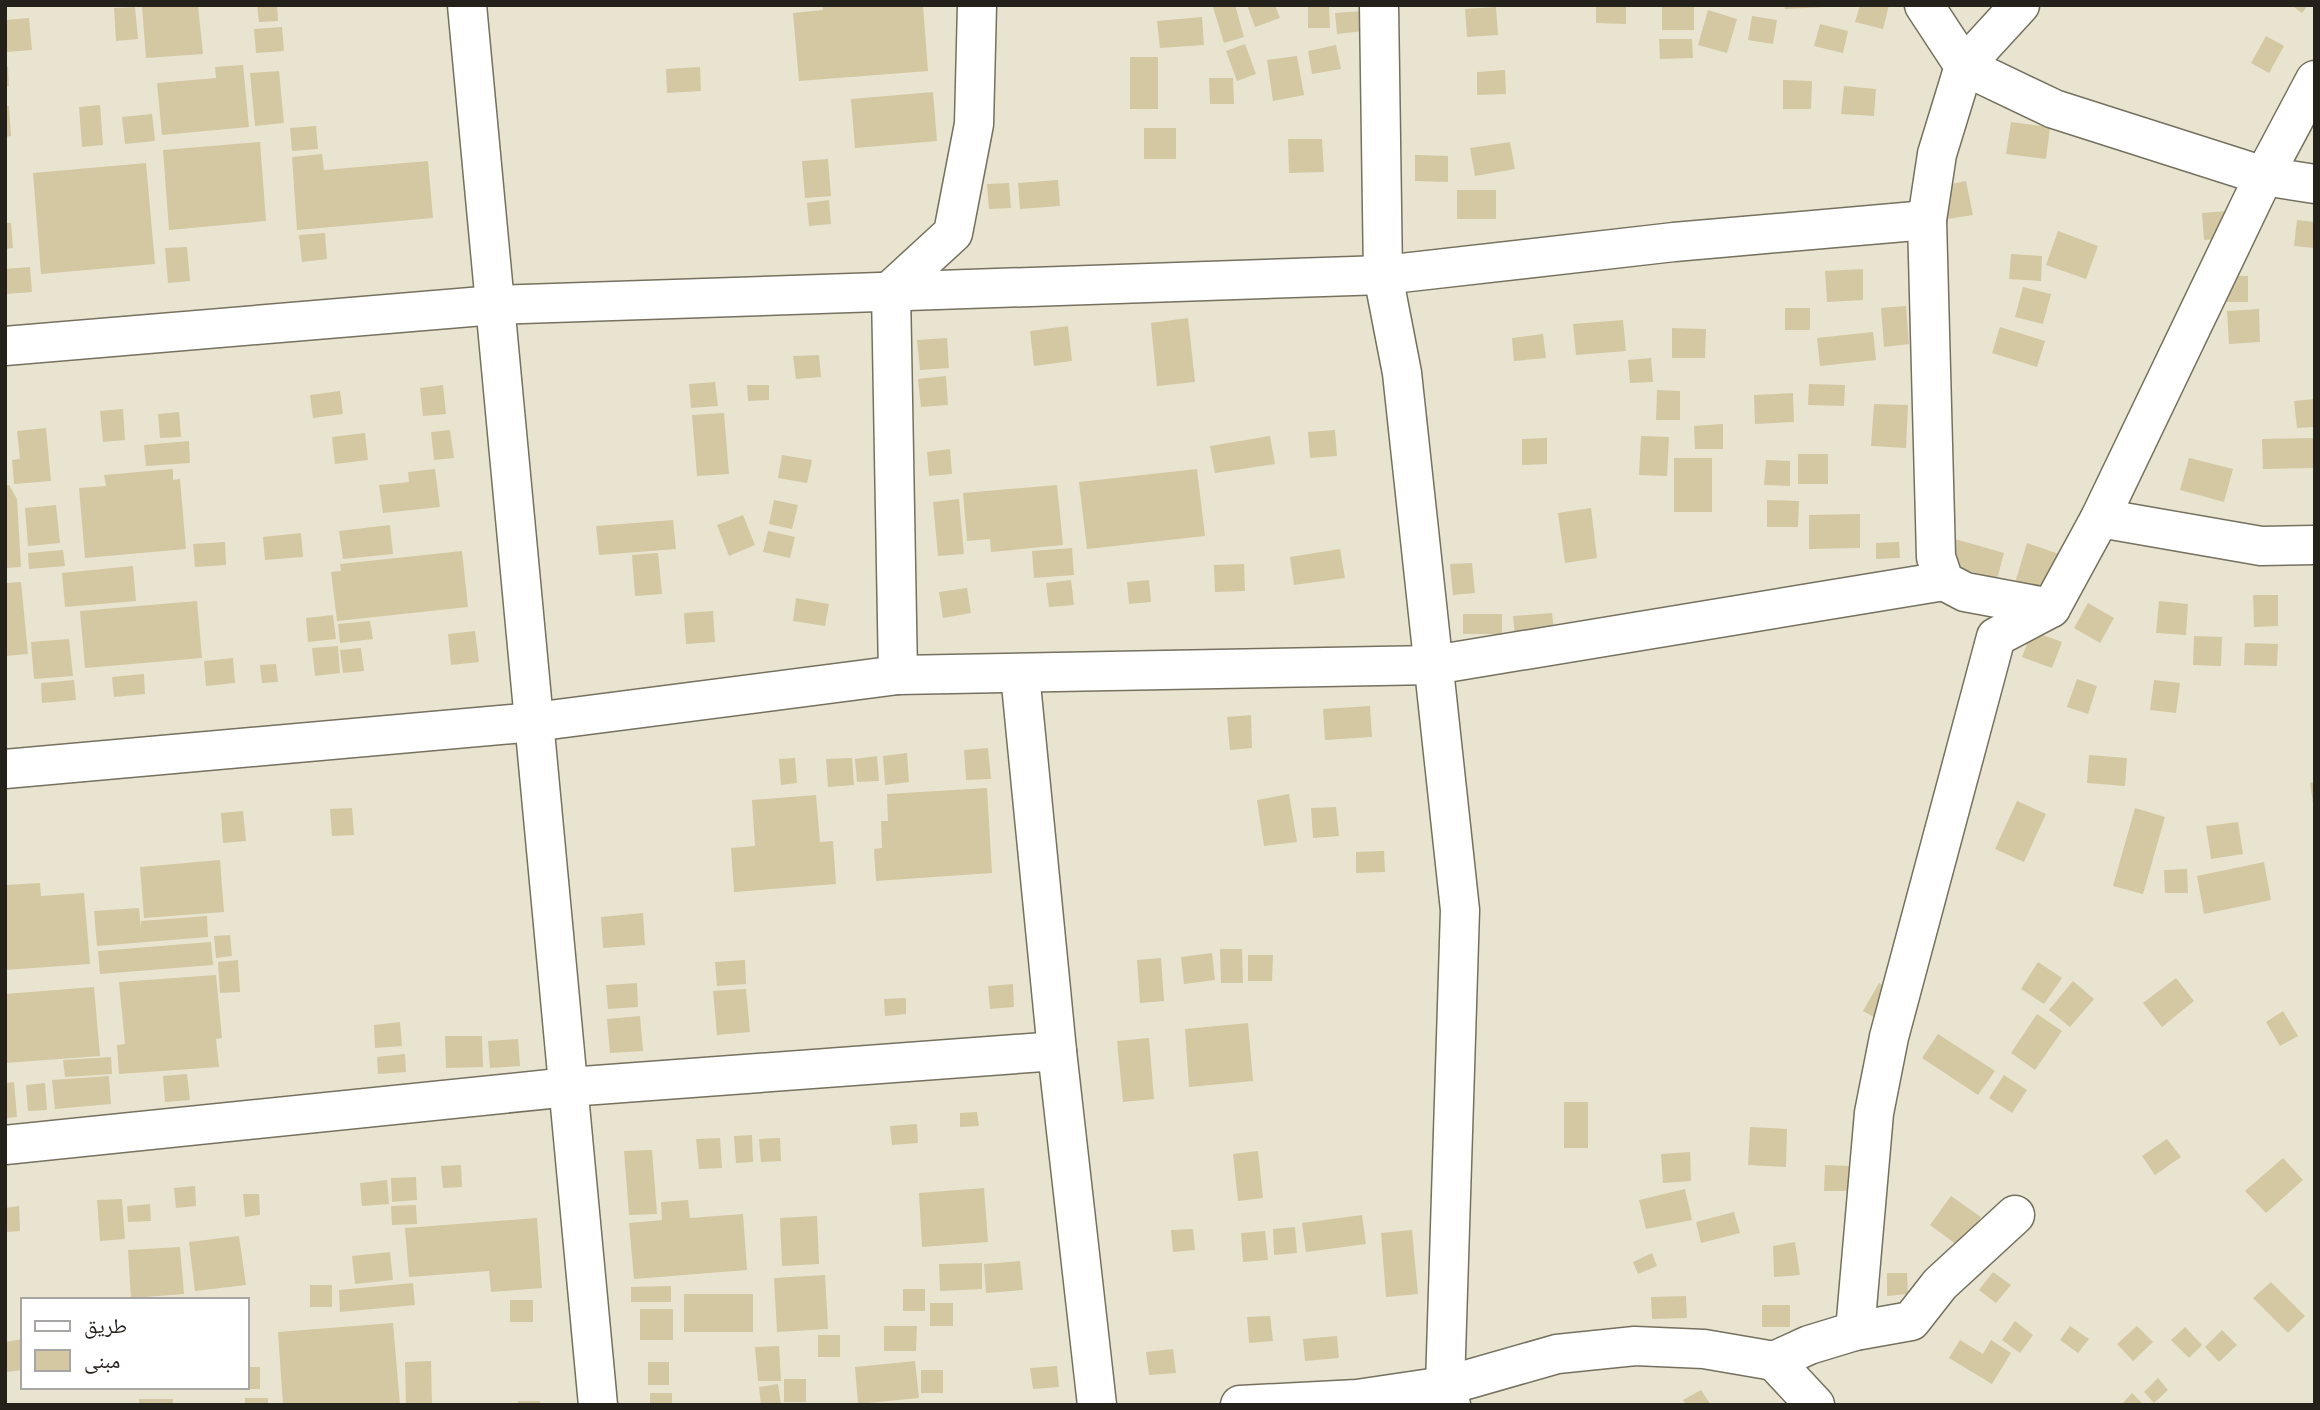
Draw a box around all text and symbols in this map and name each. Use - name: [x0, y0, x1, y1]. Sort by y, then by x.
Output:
- legend: [21, 1298, 248, 1389]
- text: طريق: [84, 1313, 127, 1339]
- text: مبنى: [84, 1348, 120, 1374]

